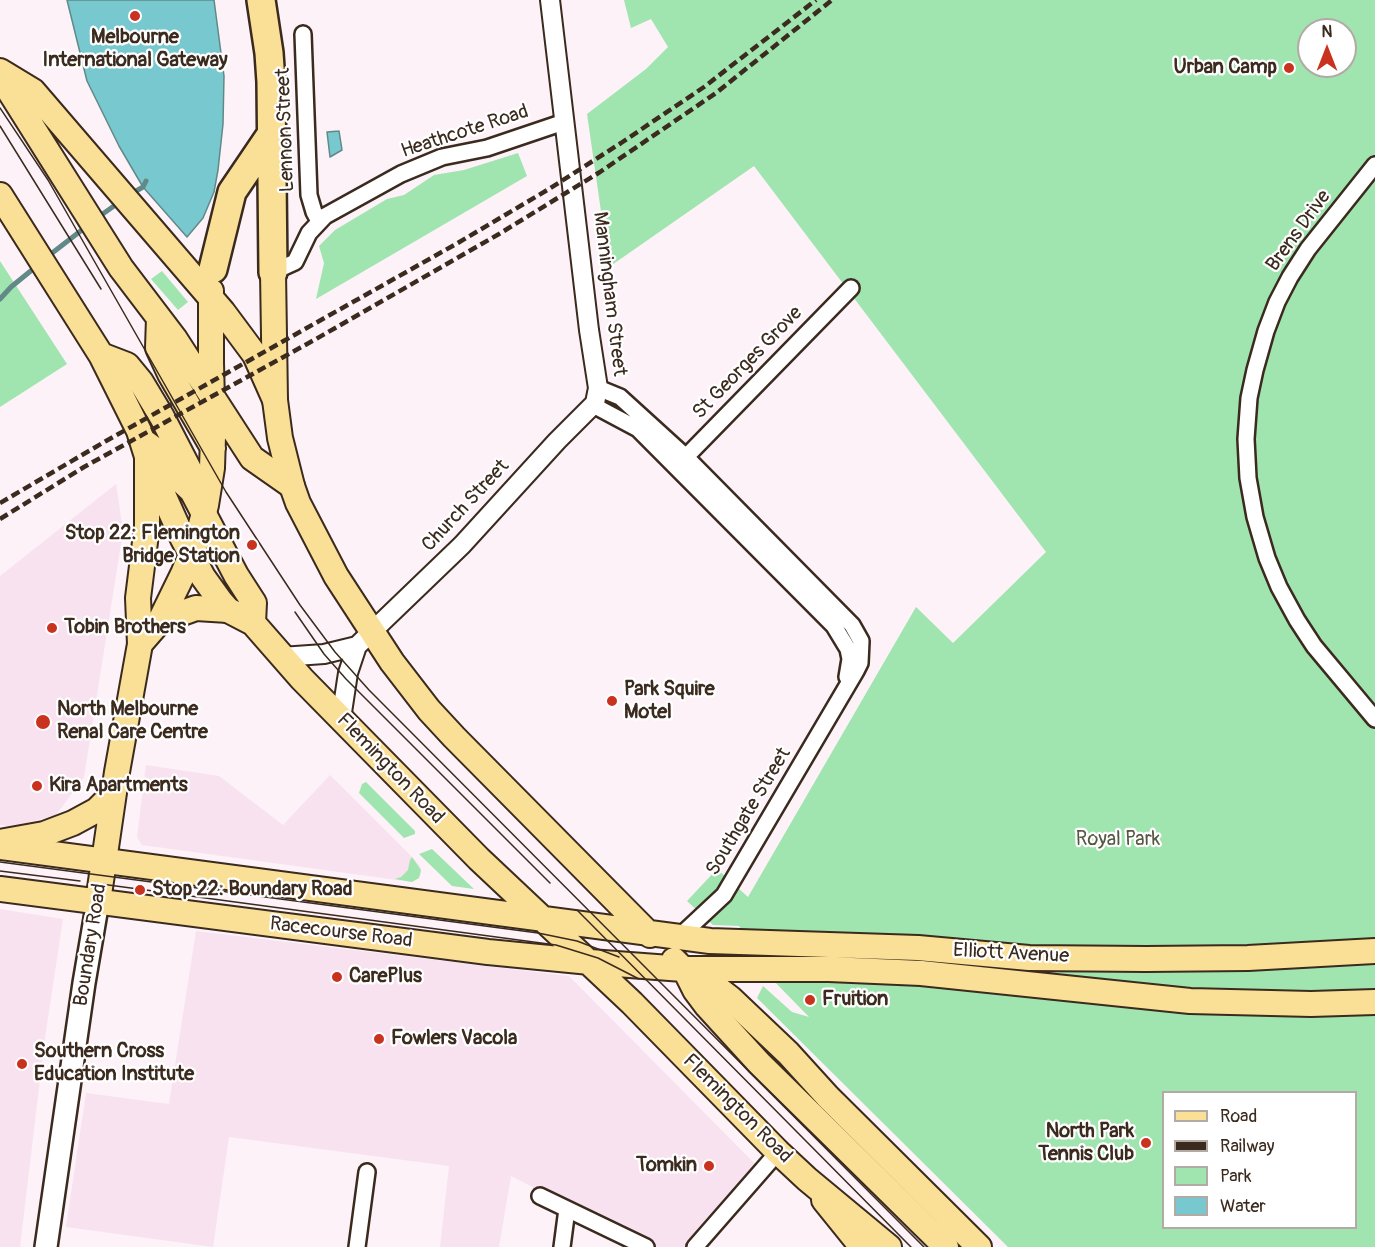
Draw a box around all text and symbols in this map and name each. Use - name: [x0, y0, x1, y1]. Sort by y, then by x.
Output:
- marker: Melbourne International Gateway: [128, 9, 142, 23]
- north arrow: [1297, 18, 1357, 78]
- text: N: [1322, 22, 1332, 42]
- place label: Melbourne International Gateway: [43, 26, 227, 73]
- place label: Urban Camp: [1174, 56, 1277, 80]
- marker: Urban Camp: [1282, 61, 1296, 75]
- street label: Lennon Street: [272, 68, 300, 192]
- street label: Heathcote Road: [398, 100, 532, 164]
- street label: Brens Drive: [1262, 186, 1336, 276]
- street label: Manningham Street: [587, 210, 631, 378]
- street label: St Georges Grove: [688, 301, 808, 425]
- street label: Church Street: [417, 455, 515, 557]
- place label: Stop 22: Flemington Bridge Station: [65, 522, 240, 569]
- marker: Stop 22: Flemington Bridge Station: [245, 538, 259, 552]
- place label: Tobin Brothers: [64, 616, 186, 640]
- marker: Tobin Brothers: [45, 621, 59, 635]
- place label: Park Squire Motel: [624, 678, 715, 725]
- marker: Park Squire Motel: [605, 694, 619, 708]
- place label: North Melbourne Renal Care Centre: [57, 698, 208, 745]
- street label: Flemington Road: [331, 709, 449, 829]
- marker: North Melbourne Renal Care Centre: [34, 713, 52, 731]
- street label: Southgate Street: [701, 744, 797, 880]
- place label: Kira Apartments: [49, 774, 188, 798]
- marker: Kira Apartments: [30, 779, 44, 793]
- park label: Royal Park: [1076, 828, 1160, 852]
- place label: Stop 22: Boundary Road: [152, 878, 352, 902]
- street label: Boundary Road: [69, 882, 113, 1008]
- marker: Stop 22: Boundary Road: [133, 883, 147, 897]
- street label: Racecourse Road: [268, 912, 414, 954]
- street label: Elliott Avenue: [952, 939, 1070, 969]
- place label: CarePlus: [349, 965, 422, 989]
- marker: CarePlus: [330, 970, 344, 984]
- place label: Fruition: [822, 988, 888, 1012]
- marker: Fruition: [803, 993, 817, 1007]
- place label: Fowlers Vacola: [391, 1027, 517, 1051]
- marker: Fowlers Vacola: [372, 1032, 386, 1046]
- place label: Southern Cross Education Institute: [34, 1040, 194, 1087]
- street label: Flemington Road: [677, 1049, 797, 1169]
- marker: Southern Cross Education Institute: [15, 1057, 29, 1071]
- legend: [1162, 1091, 1357, 1229]
- text: Road: [1220, 1105, 1257, 1128]
- place label: North Park Tennis Club: [1038, 1120, 1134, 1167]
- text: Railway: [1220, 1135, 1275, 1158]
- marker: North Park Tennis Club: [1139, 1136, 1153, 1150]
- place label: Tomkin: [636, 1154, 697, 1178]
- marker: Tomkin: [702, 1159, 716, 1173]
- text: Park: [1220, 1165, 1252, 1188]
- text: Water: [1220, 1195, 1266, 1218]

